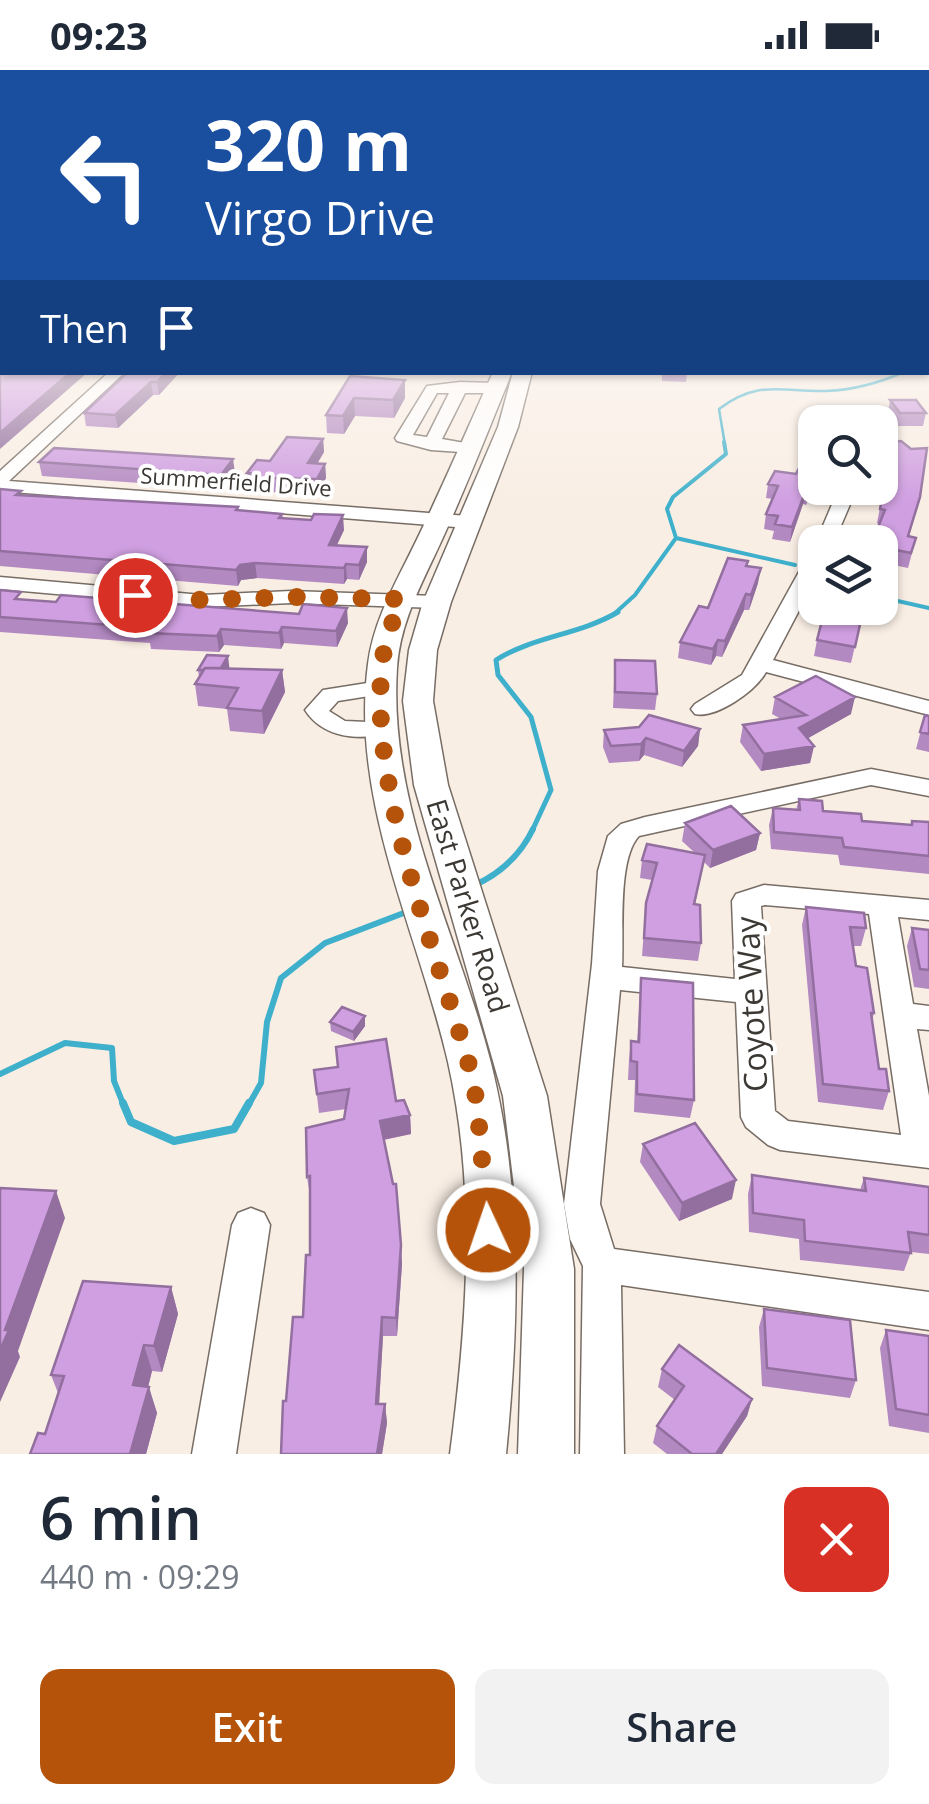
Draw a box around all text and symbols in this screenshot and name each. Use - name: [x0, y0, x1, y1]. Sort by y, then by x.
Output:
- text: 09:23: [50, 9, 148, 61]
- text: 320 m: [205, 96, 412, 192]
- icon: left: [40, 110, 170, 240]
- text: Virgo Drive: [205, 187, 435, 248]
- icon: arrive: [149, 300, 204, 355]
- text: Then: [40, 302, 129, 354]
- map controls: [798, 405, 898, 625]
- button: search: [798, 405, 898, 505]
- street label: Summerfield Drive: [139, 459, 333, 503]
- button: layers: [798, 525, 898, 625]
- pin: [93, 553, 178, 638]
- icon: arrive: [108, 568, 163, 623]
- street label: East Parker Road: [418, 794, 520, 1017]
- street label: Coyote Way: [724, 914, 777, 1093]
- position arrow: [436, 1178, 540, 1282]
- text: 6 min: [40, 1476, 202, 1558]
- button: close: [784, 1487, 889, 1592]
- text: 440 m · 09:29: [40, 1555, 239, 1598]
- button: Exit: [40, 1669, 455, 1784]
- button: Share: [475, 1669, 889, 1784]

